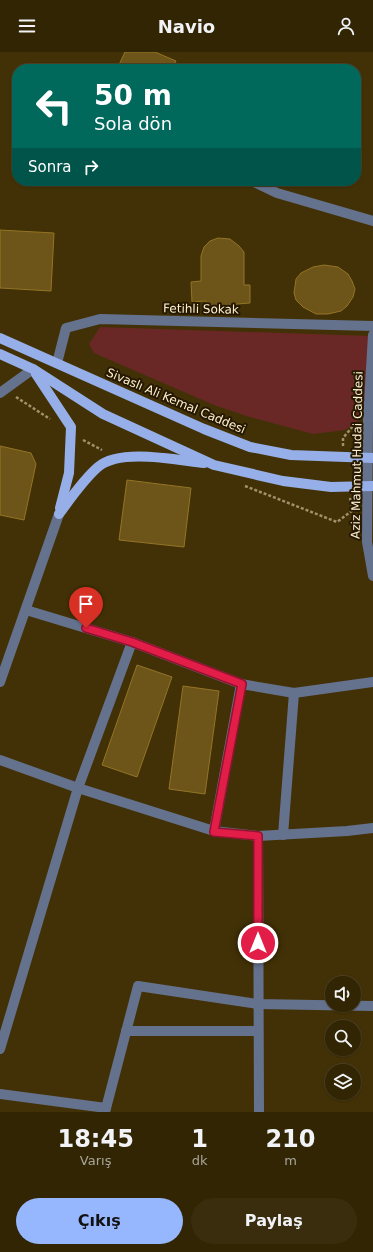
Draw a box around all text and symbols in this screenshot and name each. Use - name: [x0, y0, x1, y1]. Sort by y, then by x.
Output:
- icon: menu: [16, 15, 38, 37]
- icon: person: [335, 15, 357, 37]
- text: Navio: [158, 16, 215, 37]
- text: 50 m: [94, 79, 172, 112]
- icon: left: [28, 80, 80, 132]
- text: Sola dön: [94, 113, 172, 134]
- icon: right: [80, 156, 102, 178]
- text: Sonra: [28, 158, 72, 176]
- street label: Fetihli Sokak: [163, 301, 239, 317]
- street label: Sivaslı Ali Kemal Caddesi: [104, 365, 248, 437]
- street label: Aziz Mahmut Hudai Caddesi: [349, 371, 365, 539]
- pin: [69, 587, 103, 628]
- icon: arrive: [75, 593, 97, 615]
- position arrow: [237, 922, 279, 964]
- map controls: [325, 976, 361, 1100]
- button: sound: [325, 976, 361, 1012]
- button: search: [325, 1020, 361, 1056]
- button: layers: [325, 1064, 361, 1100]
- text: 18:45: [57, 1125, 134, 1153]
- text: 1: [191, 1125, 208, 1153]
- text: 210: [265, 1125, 316, 1153]
- text: Varış: [80, 1153, 111, 1168]
- text: dk: [192, 1153, 208, 1168]
- text: m: [284, 1153, 297, 1168]
- button: Çıkış: [16, 1198, 183, 1244]
- button: Paylaş: [191, 1198, 357, 1244]

